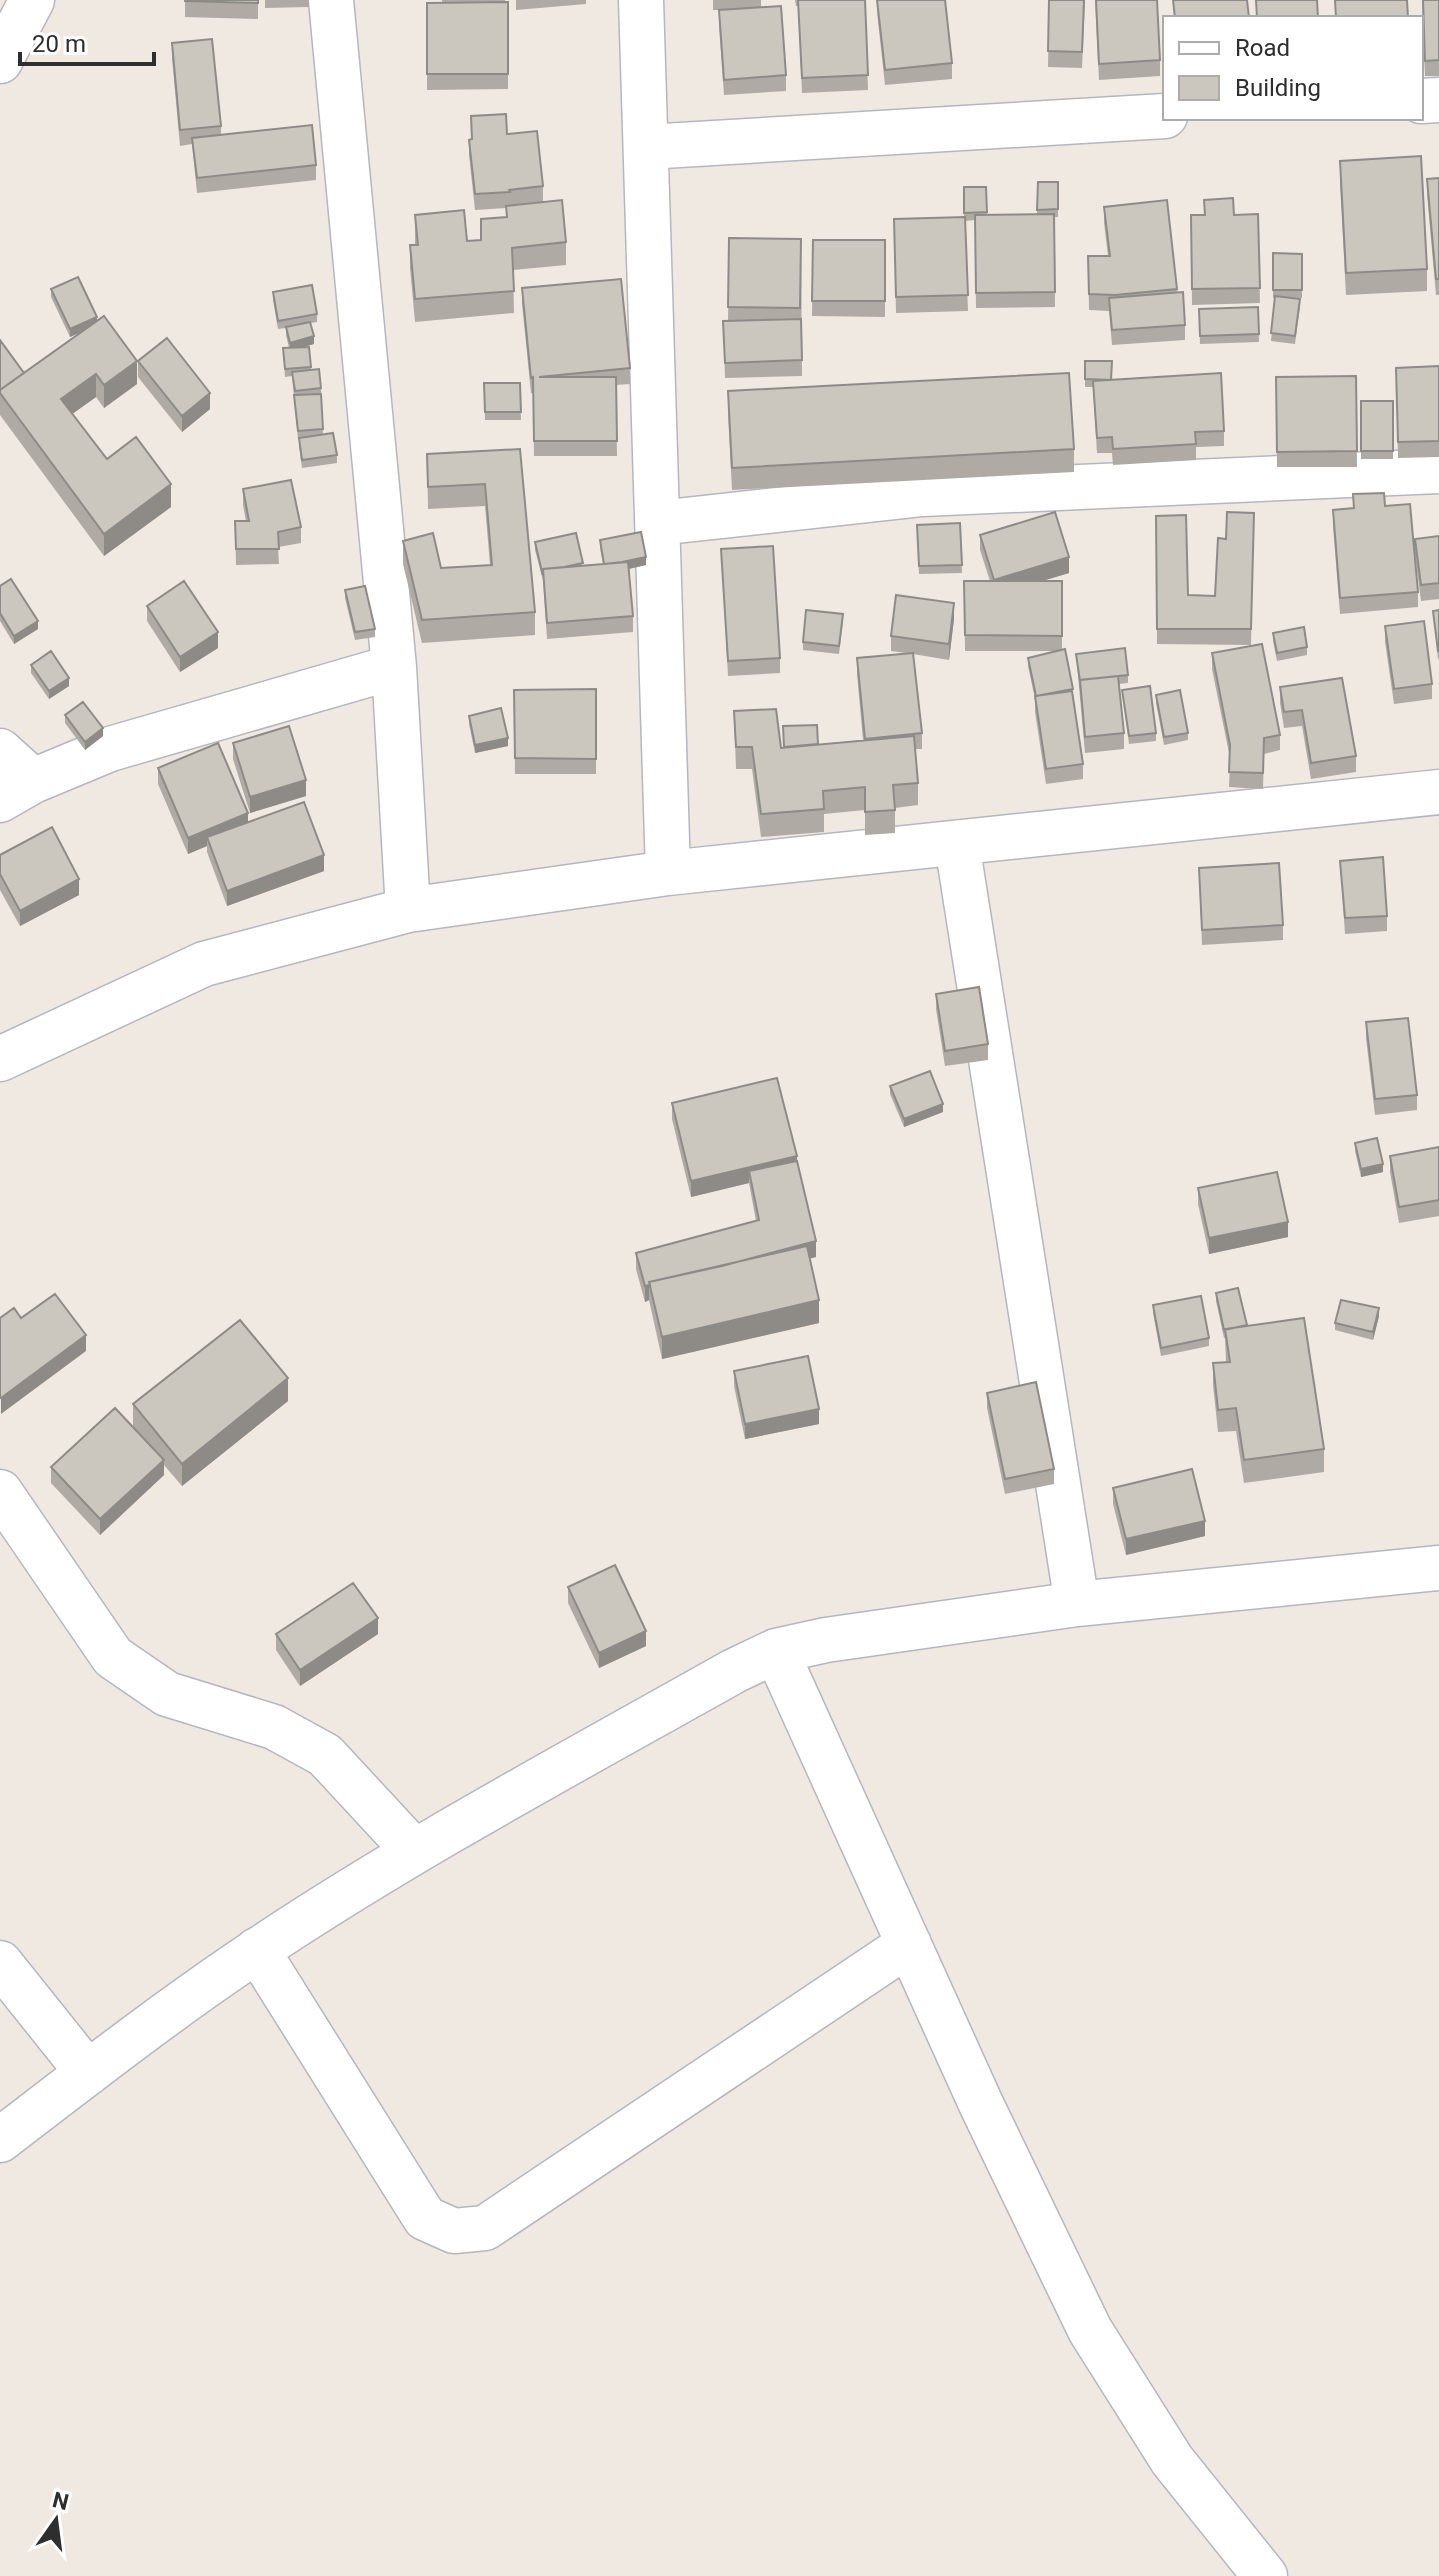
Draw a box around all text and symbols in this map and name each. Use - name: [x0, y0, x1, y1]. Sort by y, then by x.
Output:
- scale bar: [20, 16, 154, 66]
- legend: [1163, 16, 1423, 120]
- text: 20 m: [32, 30, 86, 58]
- text: Road: [1235, 34, 1290, 62]
- text: Building: [1235, 74, 1321, 102]
- north arrow: [16, 2480, 96, 2560]
- text: N: [50, 2487, 71, 2515]

